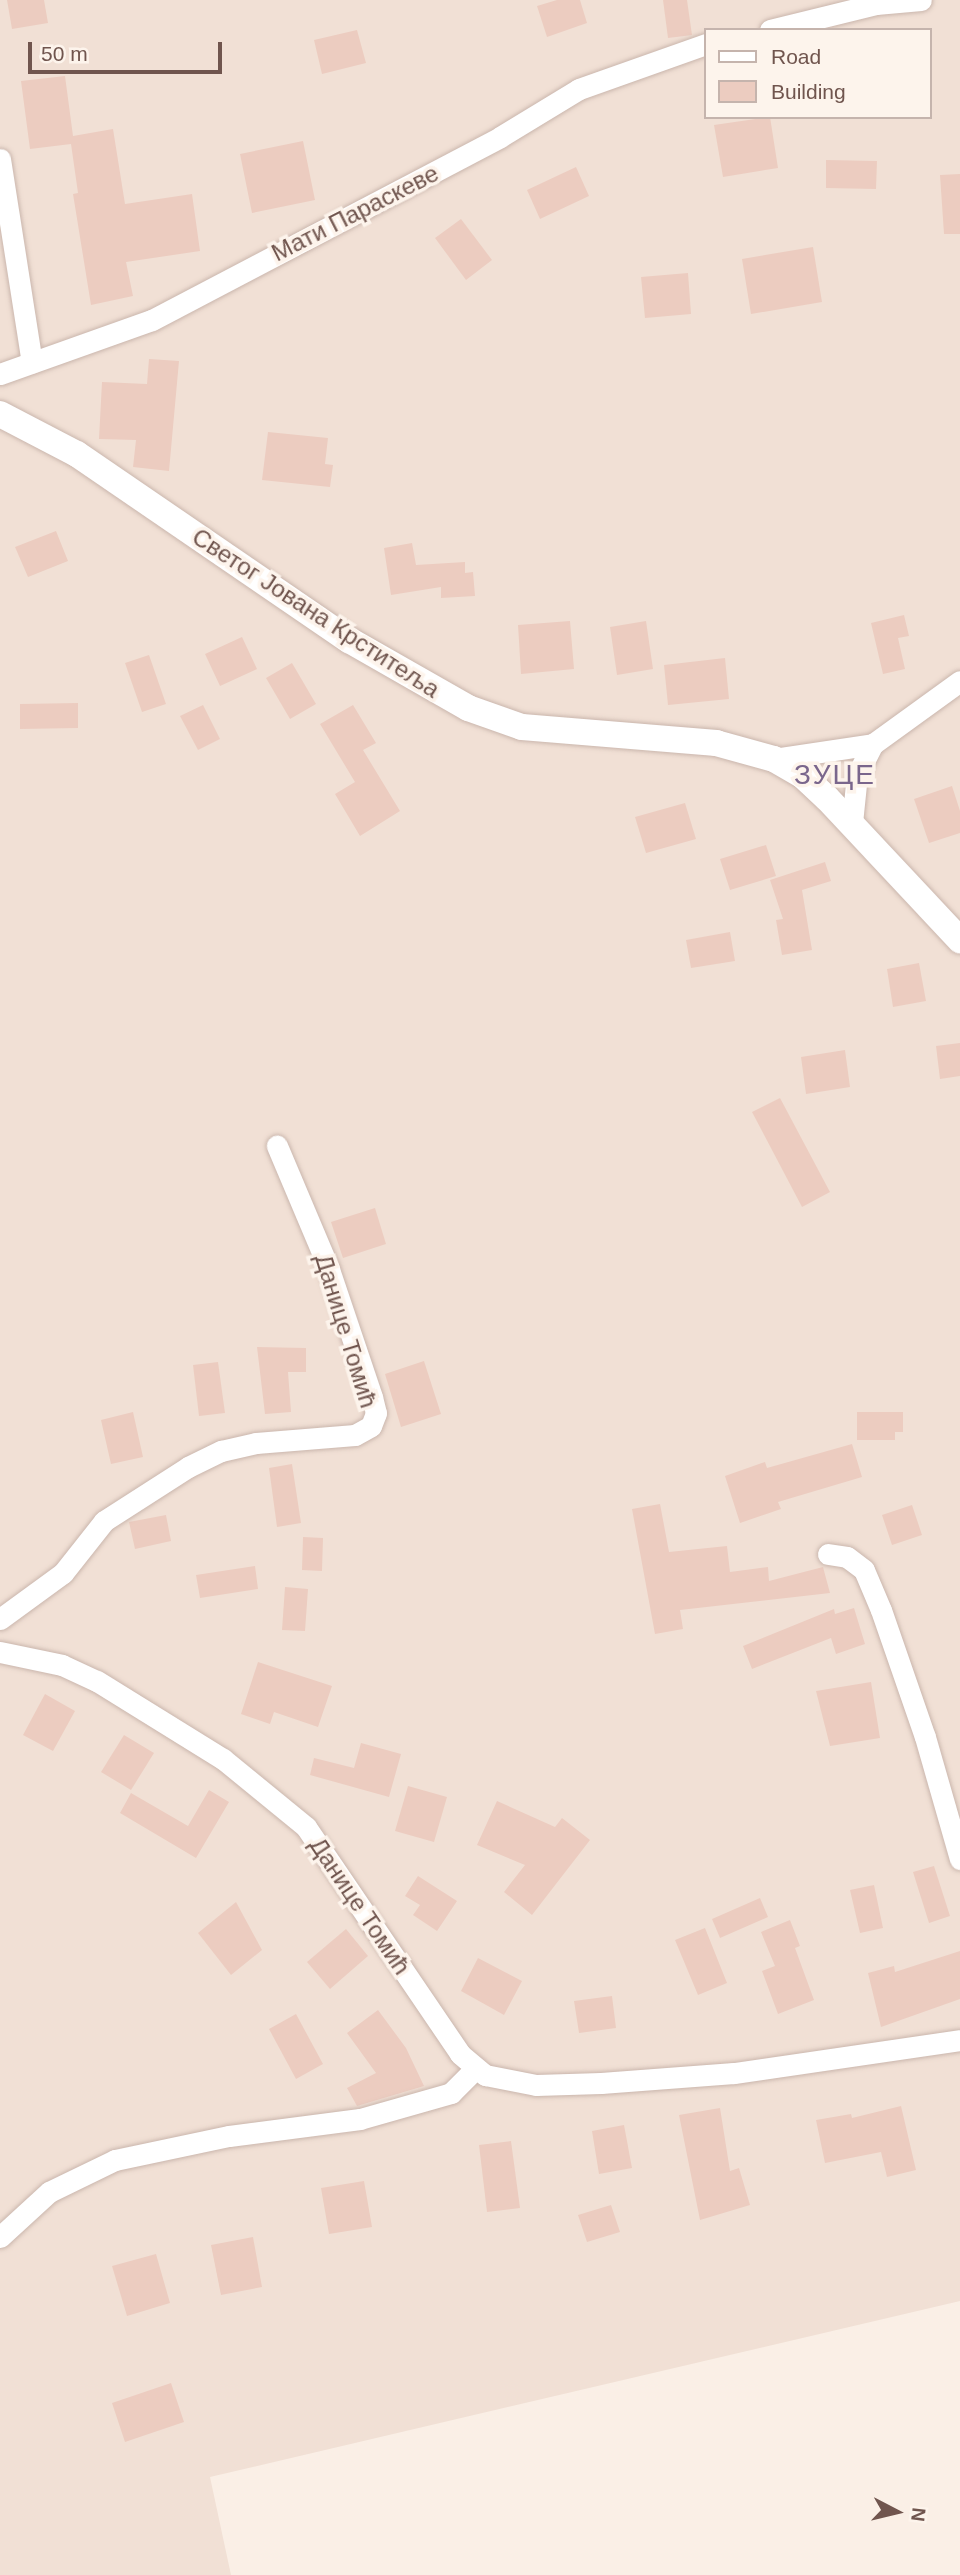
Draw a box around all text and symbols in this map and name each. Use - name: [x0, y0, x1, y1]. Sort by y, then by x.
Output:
- scale bar: [32, 28, 226, 72]
- legend: [704, 28, 932, 119]
- text: 50 m: [41, 42, 88, 65]
- text: Road: [771, 45, 821, 68]
- text: Building: [771, 80, 846, 103]
- street label: Мати Параскеве: [267, 159, 443, 267]
- street label: Светог Јована Крститеља: [187, 522, 445, 704]
- district label: ЗУЦЕ: [795, 758, 875, 792]
- street label: Данице Томић: [309, 1251, 383, 1411]
- street label: Данице Томић: [304, 1832, 416, 1980]
- north arrow: [862, 2477, 932, 2547]
- text: N: [907, 2507, 930, 2523]

